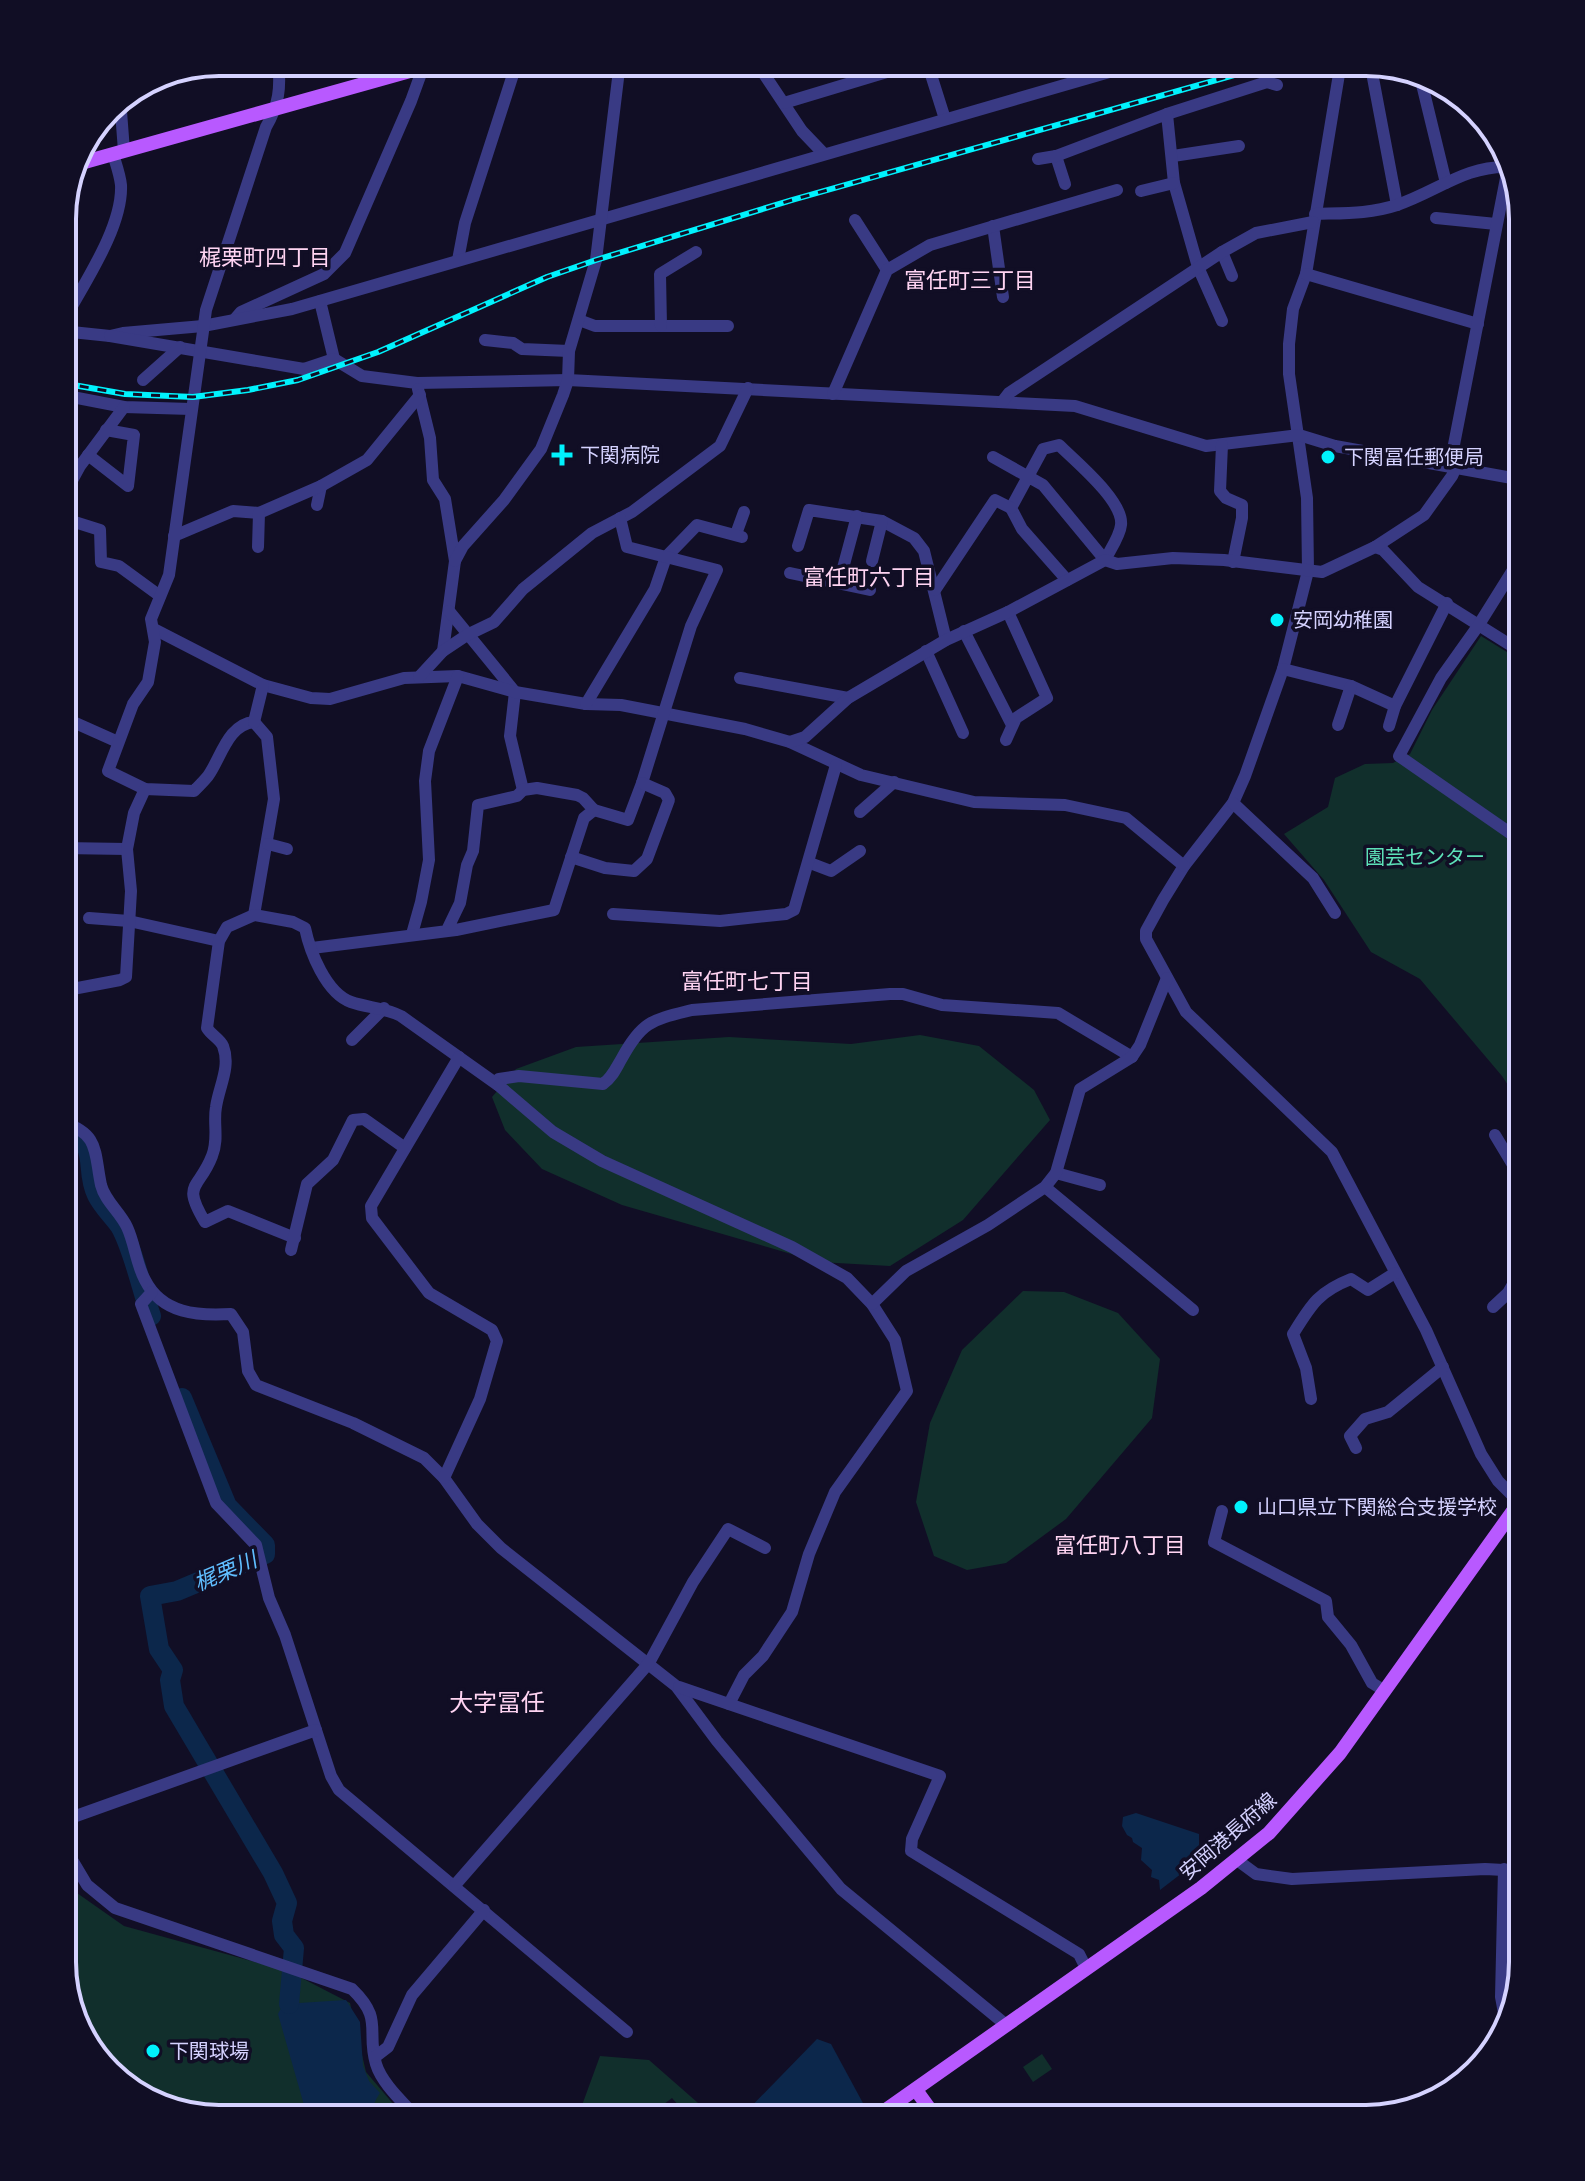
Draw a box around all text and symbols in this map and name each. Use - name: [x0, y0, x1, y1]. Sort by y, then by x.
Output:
- district label: 梶栗町四丁目: [199, 244, 331, 271]
- district label: 富任町三丁目: [904, 267, 1036, 294]
- place label: 下関病院: [580, 443, 660, 467]
- marker: 下関病院: [551, 444, 573, 466]
- place label: 下関冨任郵便局: [1344, 445, 1484, 469]
- marker: 下関冨任郵便局: [1319, 448, 1337, 466]
- district label: 富任町六丁目: [803, 564, 935, 591]
- place label: 安岡幼稚園: [1293, 608, 1393, 632]
- marker: 安岡幼稚園: [1268, 611, 1286, 629]
- park label: 園芸センター: [1365, 845, 1485, 869]
- district label: 富任町七丁目: [681, 968, 813, 995]
- place label: 山口県立下関総合支援学校: [1257, 1495, 1497, 1519]
- marker: 山口県立下関総合支援学校: [1232, 1498, 1250, 1516]
- district label: 富任町八丁目: [1054, 1532, 1186, 1559]
- water label: 梶栗川: [190, 1545, 263, 1597]
- district label: 大字冨任: [449, 1688, 545, 1717]
- street label: 安岡港長府線: [1175, 1788, 1281, 1884]
- place label: 下関球場: [169, 2039, 249, 2063]
- marker: 下関球場: [144, 2042, 162, 2060]

